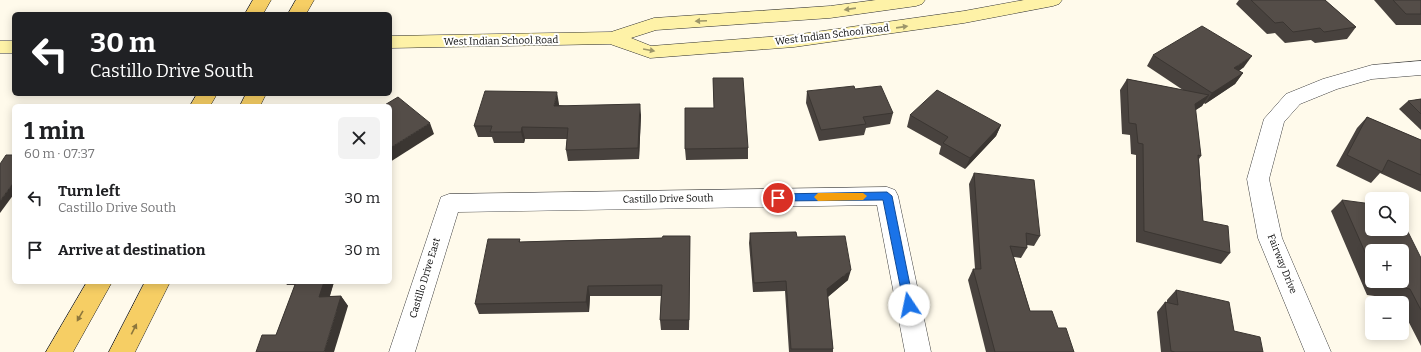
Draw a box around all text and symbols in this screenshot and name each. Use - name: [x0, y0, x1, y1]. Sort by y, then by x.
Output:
- one-way arrow: [844, 6, 856, 12]
- one-way arrow: [695, 18, 707, 25]
- street label: West Indian School Road: [774, 22, 890, 48]
- one-way arrow: [896, 24, 908, 30]
- text: 30 m: [90, 26, 156, 59]
- icon: left: [24, 28, 76, 80]
- street label: West Indian School Road: [444, 34, 559, 48]
- one-way arrow: [642, 47, 655, 53]
- text: Castillo Drive South: [90, 60, 253, 82]
- text: 1 min: [24, 117, 85, 145]
- button: close: [338, 117, 380, 159]
- text: 60 m · 07:37: [24, 146, 94, 161]
- pin: [761, 181, 795, 215]
- text: Turn left: [58, 182, 120, 200]
- icon: left: [24, 187, 46, 209]
- icon: arrive: [767, 187, 789, 209]
- text: 30 m: [345, 189, 380, 207]
- street label: Castillo Drive South: [622, 192, 714, 206]
- map controls: [1365, 192, 1409, 340]
- button: search: [1365, 192, 1409, 236]
- text: Castillo Drive South: [58, 200, 176, 215]
- street label: Fairway Drive: [1265, 232, 1299, 296]
- street label: Castillo Drive East: [407, 236, 443, 320]
- icon: arrive: [24, 239, 46, 261]
- text: Arrive at destination: [58, 241, 205, 259]
- text: 30 m: [345, 241, 380, 259]
- button: +: [1365, 244, 1409, 288]
- position arrow: [888, 284, 930, 326]
- button: −: [1365, 296, 1409, 340]
- one-way arrow: [77, 310, 84, 322]
- one-way arrow: [131, 324, 137, 335]

